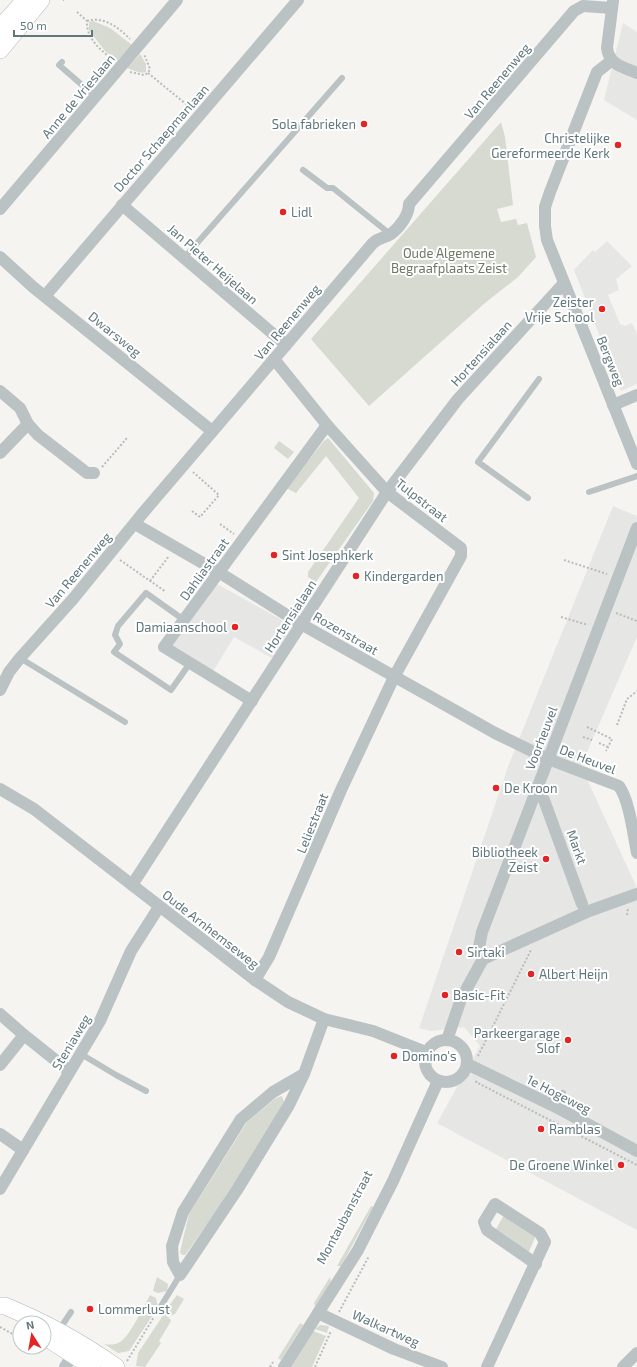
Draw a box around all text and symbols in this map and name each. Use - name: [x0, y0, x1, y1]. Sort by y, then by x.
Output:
- scale bar: [14, 12, 92, 38]
- text: 50 m: [20, 18, 47, 32]
- street label: Van Reenenweg: [461, 40, 533, 122]
- street label: Anne de Vrieslaan: [38, 50, 118, 142]
- street label: Doctor Schaepmanlaan: [110, 81, 212, 195]
- place label: Sola fabrieken: [272, 116, 356, 132]
- marker: Sola fabrieken: [359, 119, 369, 129]
- place label: Christelijke Gereformeerde Kerk: [491, 130, 610, 161]
- marker: Christelijke Gereformeerde Kerk: [613, 140, 623, 150]
- place label: Lidl: [291, 204, 312, 220]
- marker: Lidl: [278, 207, 288, 217]
- street label: Jan Pieter Heijelaan: [165, 220, 261, 308]
- park label: Oude Algemene Begraafplaats Zeist: [391, 245, 507, 276]
- street label: Van Reenenweg: [251, 281, 323, 363]
- place label: Zeister Vrije School: [525, 294, 594, 325]
- marker: Zeister Vrije School: [597, 304, 607, 314]
- street label: Dwarsweg: [85, 308, 145, 360]
- street label: Hortensialaan: [447, 317, 515, 389]
- street label: Bergweg: [594, 334, 628, 388]
- street label: Tulpstraat: [393, 475, 451, 525]
- street label: Van Reenenweg: [42, 529, 114, 611]
- street label: Dahliastraat: [176, 535, 232, 603]
- place label: Sint Josephkerk: [282, 547, 374, 563]
- marker: Sint Josephkerk: [269, 550, 279, 560]
- place label: Kindergarden: [364, 568, 443, 584]
- marker: Kindergarden: [351, 571, 361, 581]
- street label: Hortensialaan: [261, 577, 319, 655]
- street label: Rozenstraat: [311, 608, 381, 658]
- place label: Damiaanschool: [136, 619, 227, 635]
- marker: Damiaanschool: [230, 622, 240, 632]
- street label: Voorheuvel: [522, 704, 561, 772]
- street label: De Heuvel: [557, 741, 619, 777]
- place label: De Kroon: [504, 780, 558, 796]
- marker: De Kroon: [491, 783, 501, 793]
- street label: Leliestraat: [293, 790, 331, 856]
- street label: Markt: [563, 828, 591, 866]
- place label: Bibliotheek Zeist: [472, 844, 538, 875]
- marker: Bibliotheek Zeist: [541, 854, 551, 864]
- street label: Oude Arnhemseweg: [159, 886, 263, 972]
- place label: Sirtaki: [467, 944, 505, 960]
- marker: Sirtaki: [454, 947, 464, 957]
- place label: Albert Heijn: [539, 966, 608, 982]
- marker: Albert Heijn: [526, 969, 536, 979]
- place label: Basic-Fit: [453, 987, 505, 1003]
- marker: Basic-Fit: [440, 990, 450, 1000]
- street label: Steniaweg: [48, 1011, 94, 1073]
- place label: Parkeergarage Slof: [474, 1025, 561, 1056]
- marker: Parkeergarage Slof: [563, 1035, 573, 1045]
- place label: Domino's: [402, 1048, 457, 1064]
- marker: Domino's: [389, 1051, 399, 1061]
- street label: 1e Hogeweg: [524, 1071, 594, 1117]
- place label: Ramblas: [549, 1121, 601, 1137]
- marker: Ramblas: [536, 1124, 546, 1134]
- place label: De Groene Winkel: [509, 1157, 613, 1173]
- marker: De Groene Winkel: [616, 1160, 626, 1170]
- street label: Montaubanstraat: [313, 1167, 375, 1267]
- place label: Lommerlust: [98, 1301, 170, 1317]
- marker: Lommerlust: [85, 1304, 95, 1314]
- street label: Walkartweg: [350, 1306, 422, 1350]
- north arrow: [12, 1315, 52, 1355]
- text: N: [25, 1318, 35, 1332]

